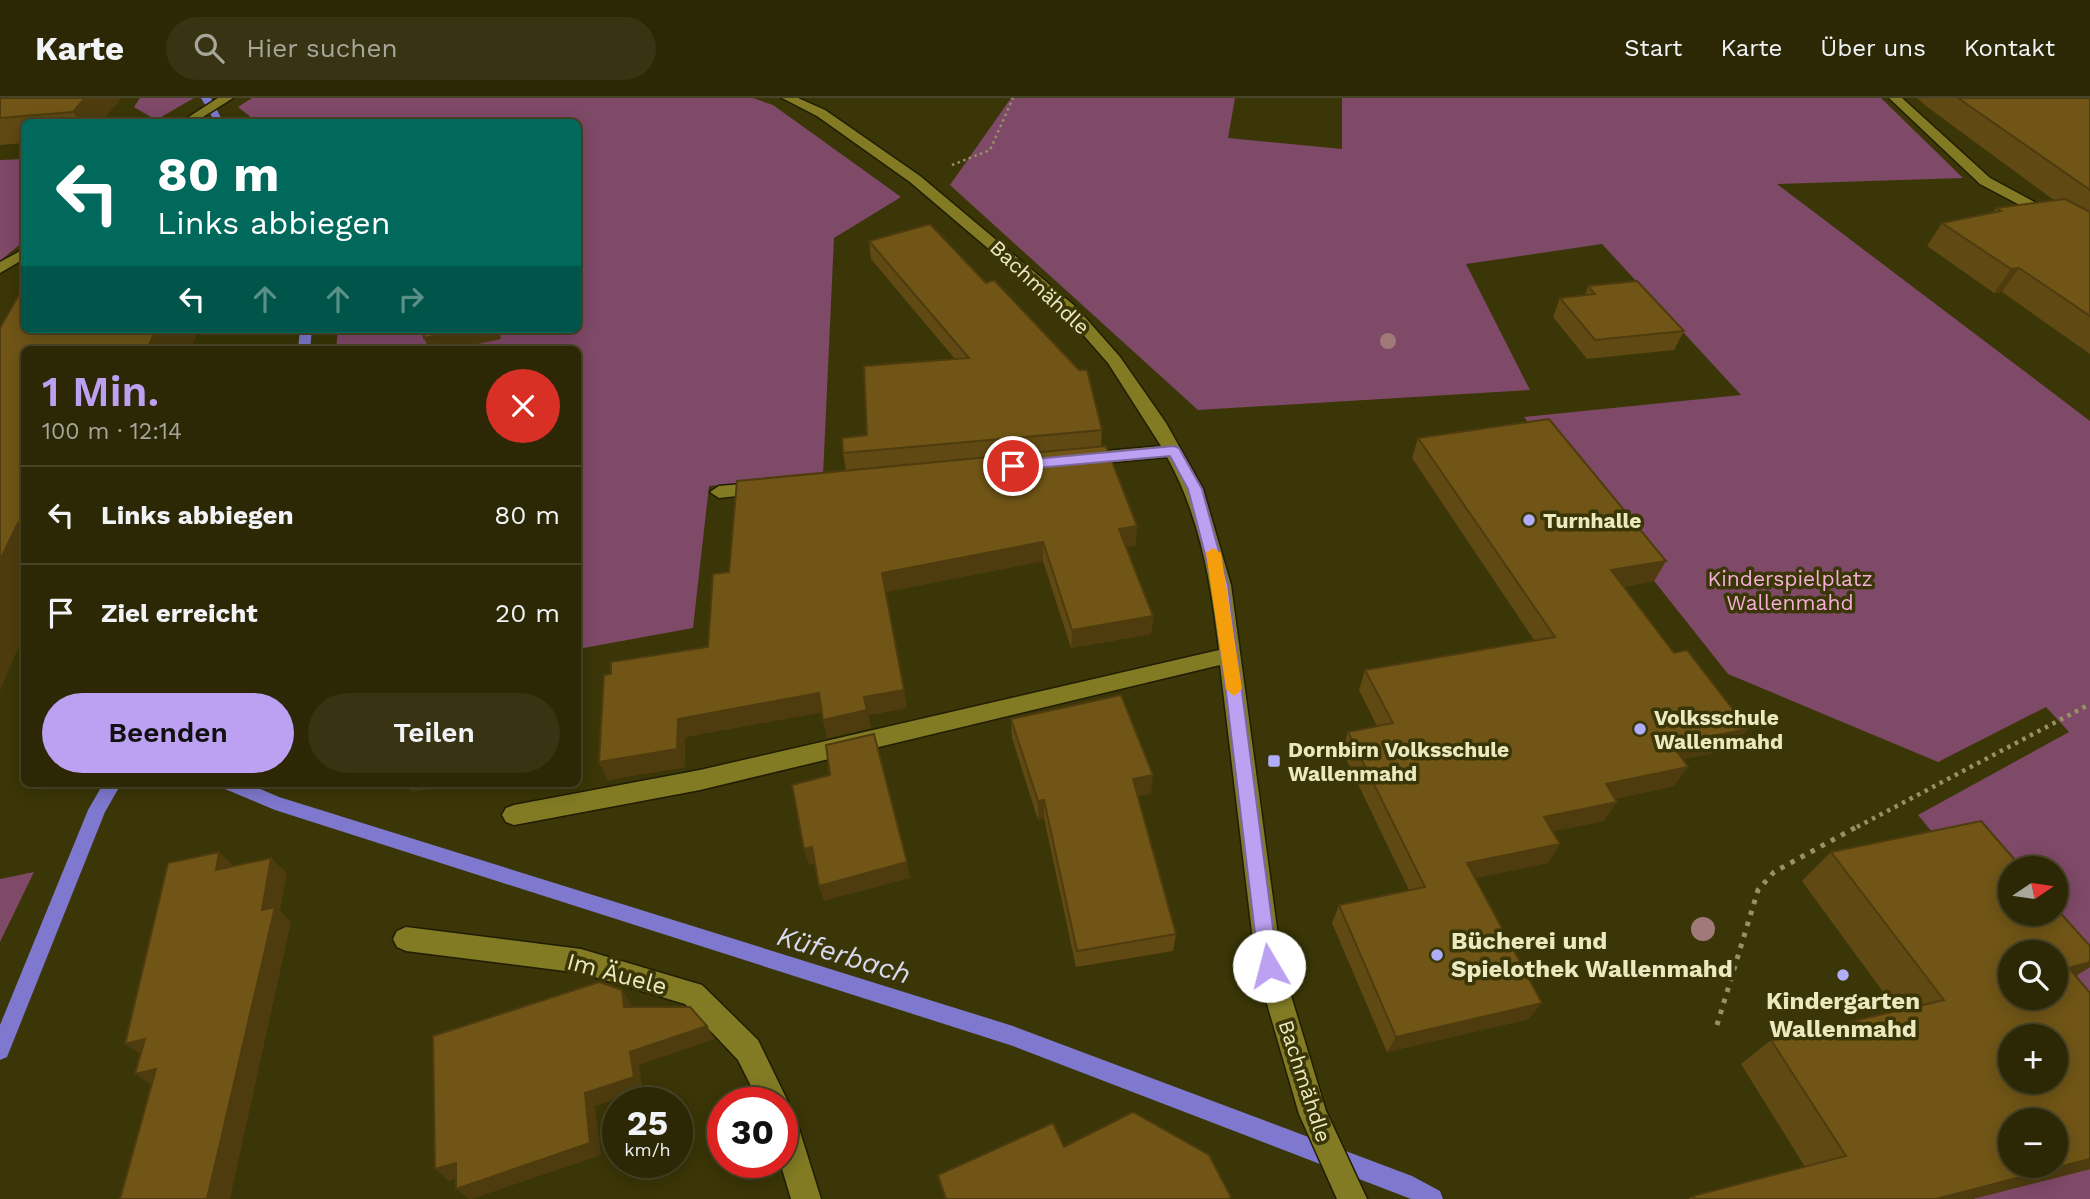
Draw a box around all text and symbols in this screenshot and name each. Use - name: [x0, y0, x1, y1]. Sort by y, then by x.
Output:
- search box: [166, 17, 656, 80]
- text: Karte: [35, 29, 124, 68]
- icon: search: [190, 29, 228, 67]
- text: Hier suchen: [246, 33, 398, 63]
- text: Start: [1624, 34, 1682, 62]
- text: Karte: [1720, 34, 1782, 62]
- text: Über uns: [1820, 34, 1926, 62]
- text: Kontakt: [1964, 34, 2055, 62]
- text: 80 m: [157, 145, 279, 203]
- icon: left: [42, 147, 133, 238]
- text: Links abbiegen: [157, 204, 391, 242]
- street label: Bachmähdle: [985, 235, 1095, 339]
- icon: left: [173, 280, 211, 318]
- icon: ahead: [246, 280, 284, 318]
- icon: ahead: [319, 280, 357, 318]
- icon: right: [392, 280, 430, 318]
- text: 1 Min.: [42, 367, 159, 416]
- button: close: [486, 369, 560, 443]
- text: 100 m · 12:14: [42, 418, 182, 445]
- pin: [983, 436, 1043, 496]
- icon: arrive: [994, 447, 1032, 485]
- icon: left: [42, 496, 80, 534]
- text: Links abbiegen: [101, 500, 294, 530]
- text: 80 m: [494, 500, 560, 530]
- place label: Turnhalle: [1543, 508, 1642, 533]
- marker: Turnhalle: [1521, 512, 1537, 528]
- park label: Kinderspielplatz Wallenmahd: [1707, 566, 1873, 615]
- icon: arrive: [42, 594, 80, 632]
- text: Ziel erreicht: [101, 598, 258, 628]
- text: 20 m: [495, 598, 560, 628]
- button: Beenden: [42, 693, 294, 773]
- button: Teilen: [308, 693, 560, 773]
- place label: Volksschule Wallenmahd: [1654, 705, 1783, 754]
- marker: Volksschule Wallenmahd: [1632, 721, 1648, 737]
- place label: Dornbirn Volksschule Wallenmahd: [1288, 737, 1509, 786]
- marker: Dornbirn Volksschule Wallenmahd: [1266, 753, 1282, 769]
- north arrow: [1998, 856, 2068, 926]
- map controls: [1998, 856, 2068, 1178]
- water label: Küferbach: [773, 919, 915, 991]
- place label: Bücherei und Spielothek Wallenmahd: [1451, 927, 1733, 983]
- position arrow: [1232, 929, 1306, 1003]
- button: search: [1998, 940, 2068, 1010]
- street label: Im Äuele: [564, 947, 670, 1001]
- marker: Bücherei und Spielothek Wallenmahd: [1429, 947, 1445, 963]
- marker: Kindergarten Wallenmahd: [1835, 967, 1851, 983]
- place label: Kindergarten Wallenmahd: [1766, 987, 1920, 1043]
- street label: Bachmähdle: [1273, 1017, 1337, 1145]
- button: +: [1998, 1024, 2068, 1094]
- speed limit sign: 30: [707, 1087, 798, 1178]
- text: 25: [627, 1102, 668, 1144]
- button: −: [1998, 1108, 2068, 1178]
- text: km/h: [624, 1139, 671, 1160]

